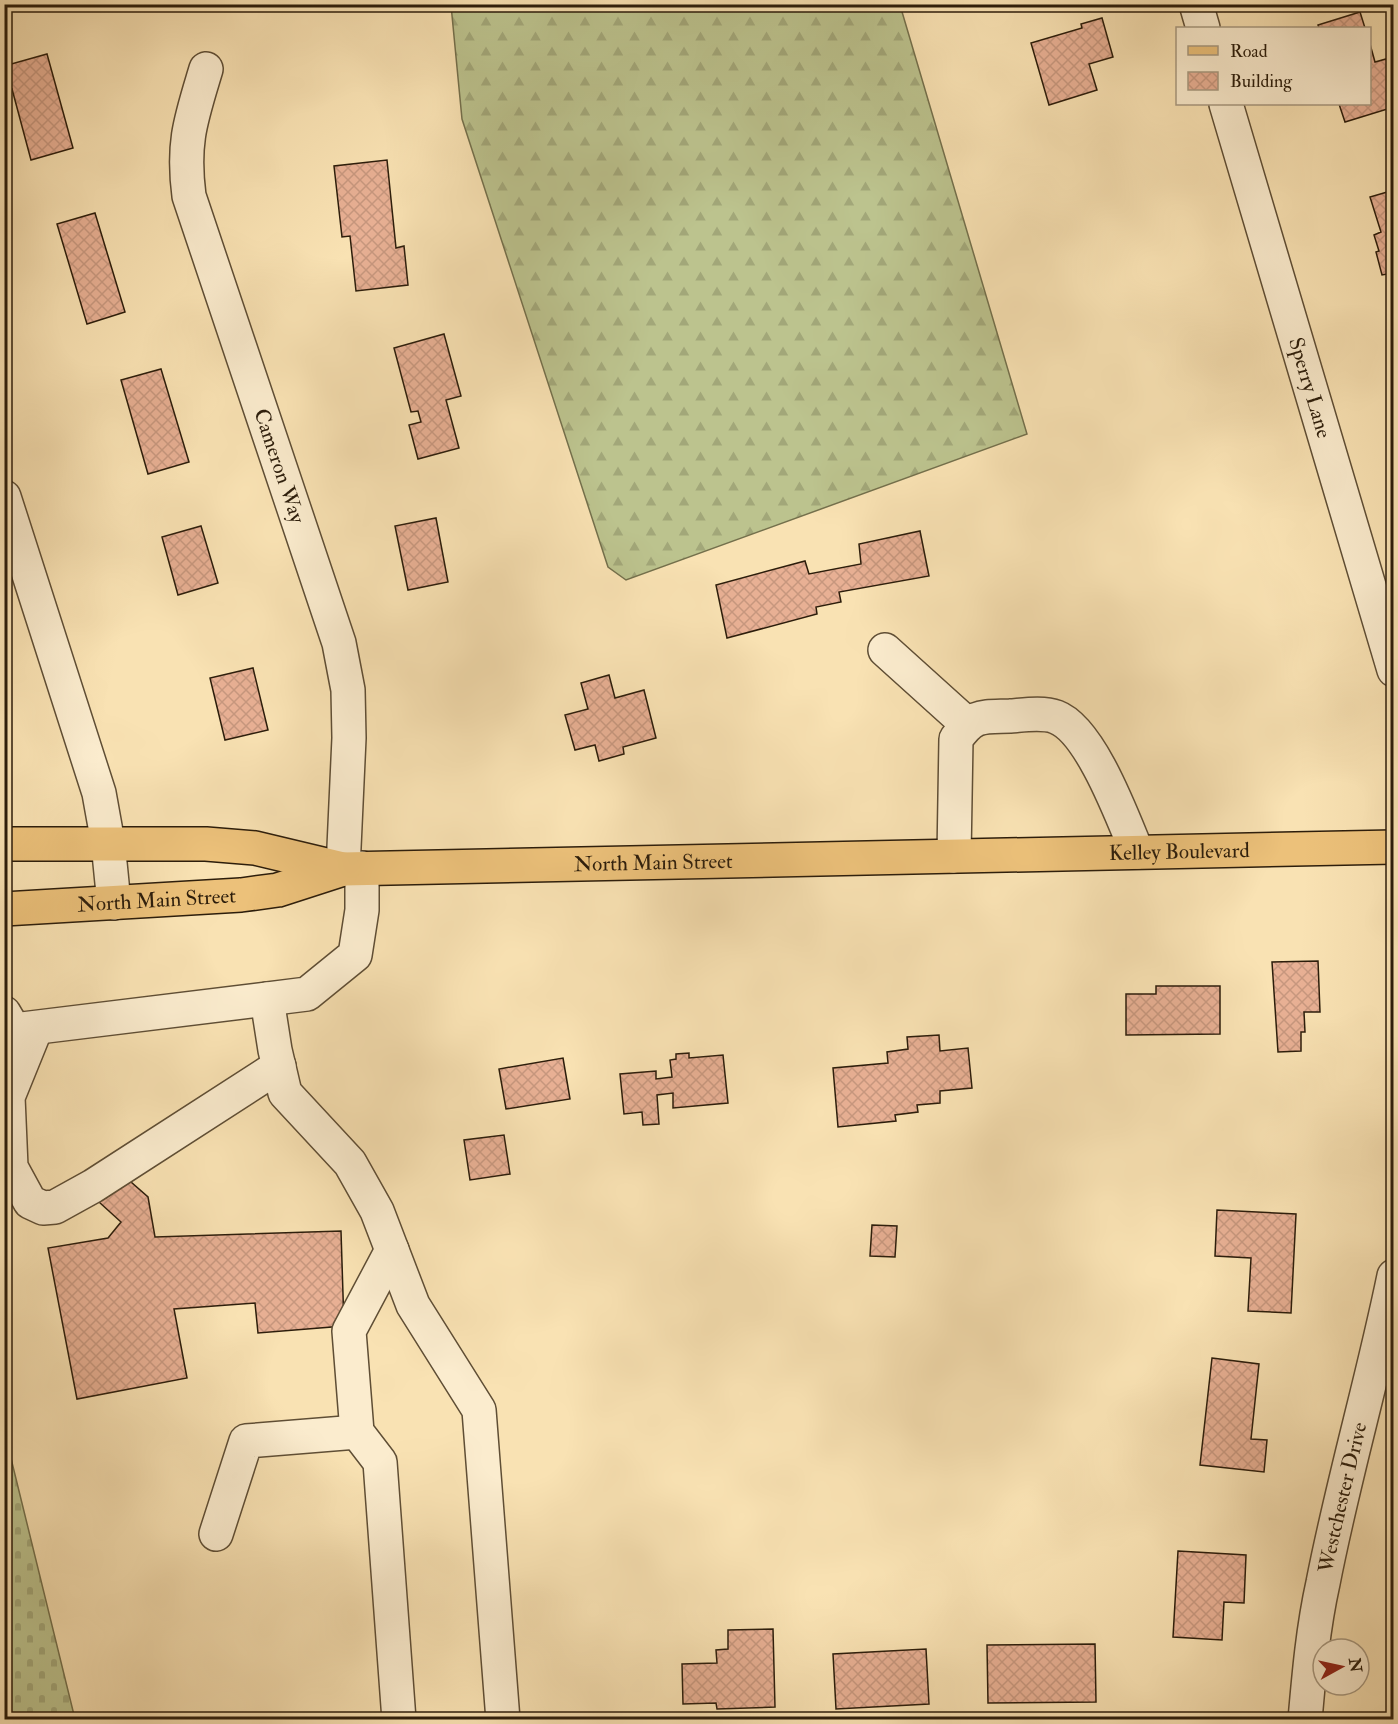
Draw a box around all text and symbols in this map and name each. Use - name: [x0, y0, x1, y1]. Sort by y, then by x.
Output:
- legend: [1176, 27, 1371, 105]
- text: Road: [1230, 40, 1268, 63]
- text: Building: [1230, 70, 1293, 93]
- street label: Sperry Lane: [1282, 334, 1338, 442]
- street label: Cameron Way: [247, 405, 311, 527]
- street label: Kelley Boulevard: [1109, 837, 1251, 867]
- street label: North Main Street: [574, 848, 733, 878]
- street label: North Main Street: [77, 882, 237, 919]
- street label: Westchester Drive: [1312, 1419, 1373, 1576]
- north arrow: [1311, 1637, 1371, 1697]
- text: N: [1344, 1656, 1366, 1674]

